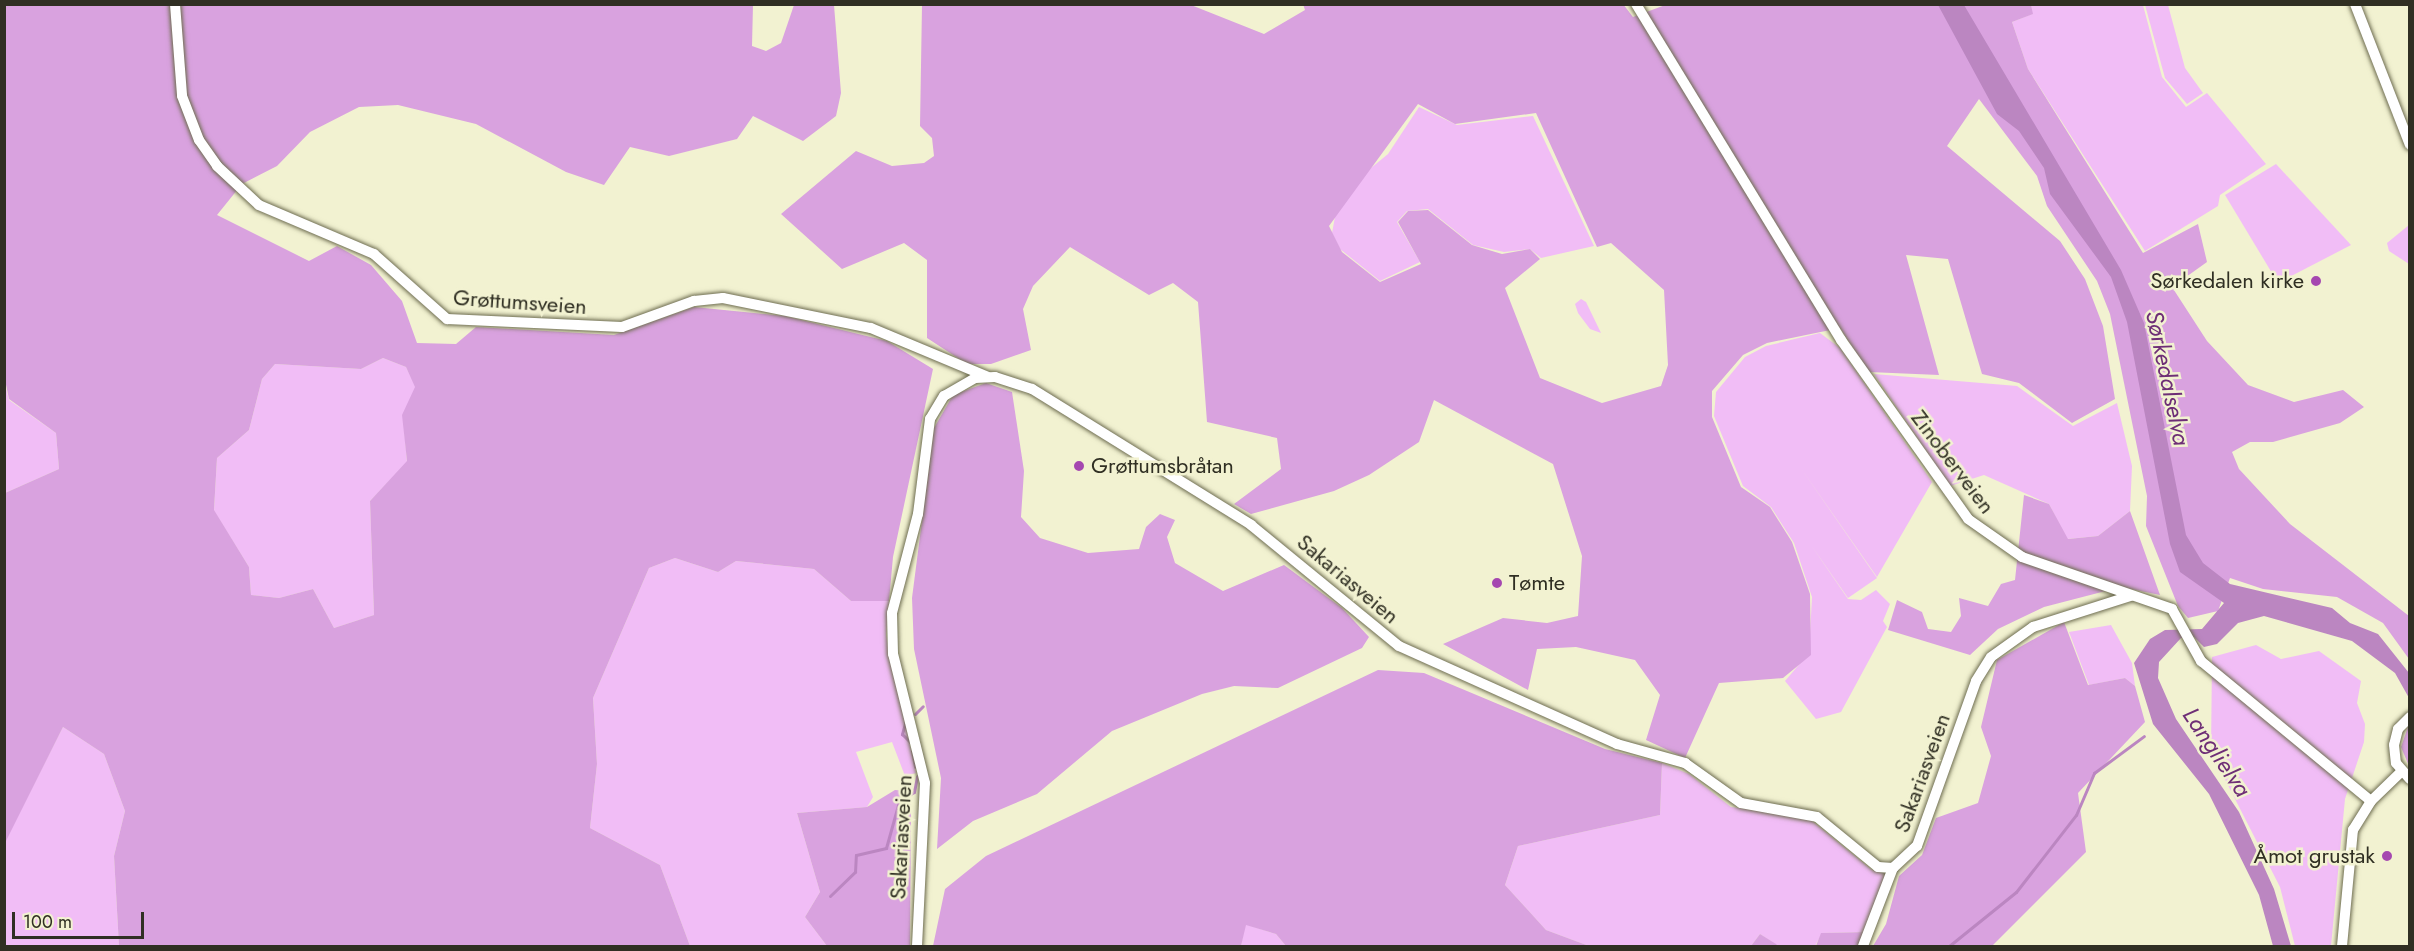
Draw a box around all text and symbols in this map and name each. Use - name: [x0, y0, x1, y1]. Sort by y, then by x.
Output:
- place label: Sørkedalen kirke: [2150, 268, 2304, 294]
- marker: Sørkedalen kirke: [2309, 274, 2323, 288]
- street label: Grøttumsveien: [452, 284, 588, 320]
- water label: Sørkedalselva: [2140, 308, 2196, 448]
- street label: Zinoberveien: [1906, 405, 2000, 519]
- place label: Grøttumsbråtan: [1091, 453, 1234, 479]
- marker: Grøttumsbråtan: [1072, 459, 1086, 473]
- street label: Sakariasveien: [1292, 529, 1404, 629]
- place label: Tømte: [1509, 570, 1565, 596]
- marker: Tømte: [1490, 576, 1504, 590]
- water label: Langlielva: [2177, 702, 2257, 802]
- street label: Sakariasveien: [1888, 710, 1956, 836]
- street label: Sakariasveien: [885, 774, 917, 900]
- place label: Åmot grustak: [2253, 843, 2375, 869]
- marker: Åmot grustak: [2380, 849, 2394, 863]
- scale bar: [15, 900, 147, 938]
- text: 100 m: [23, 909, 72, 935]

